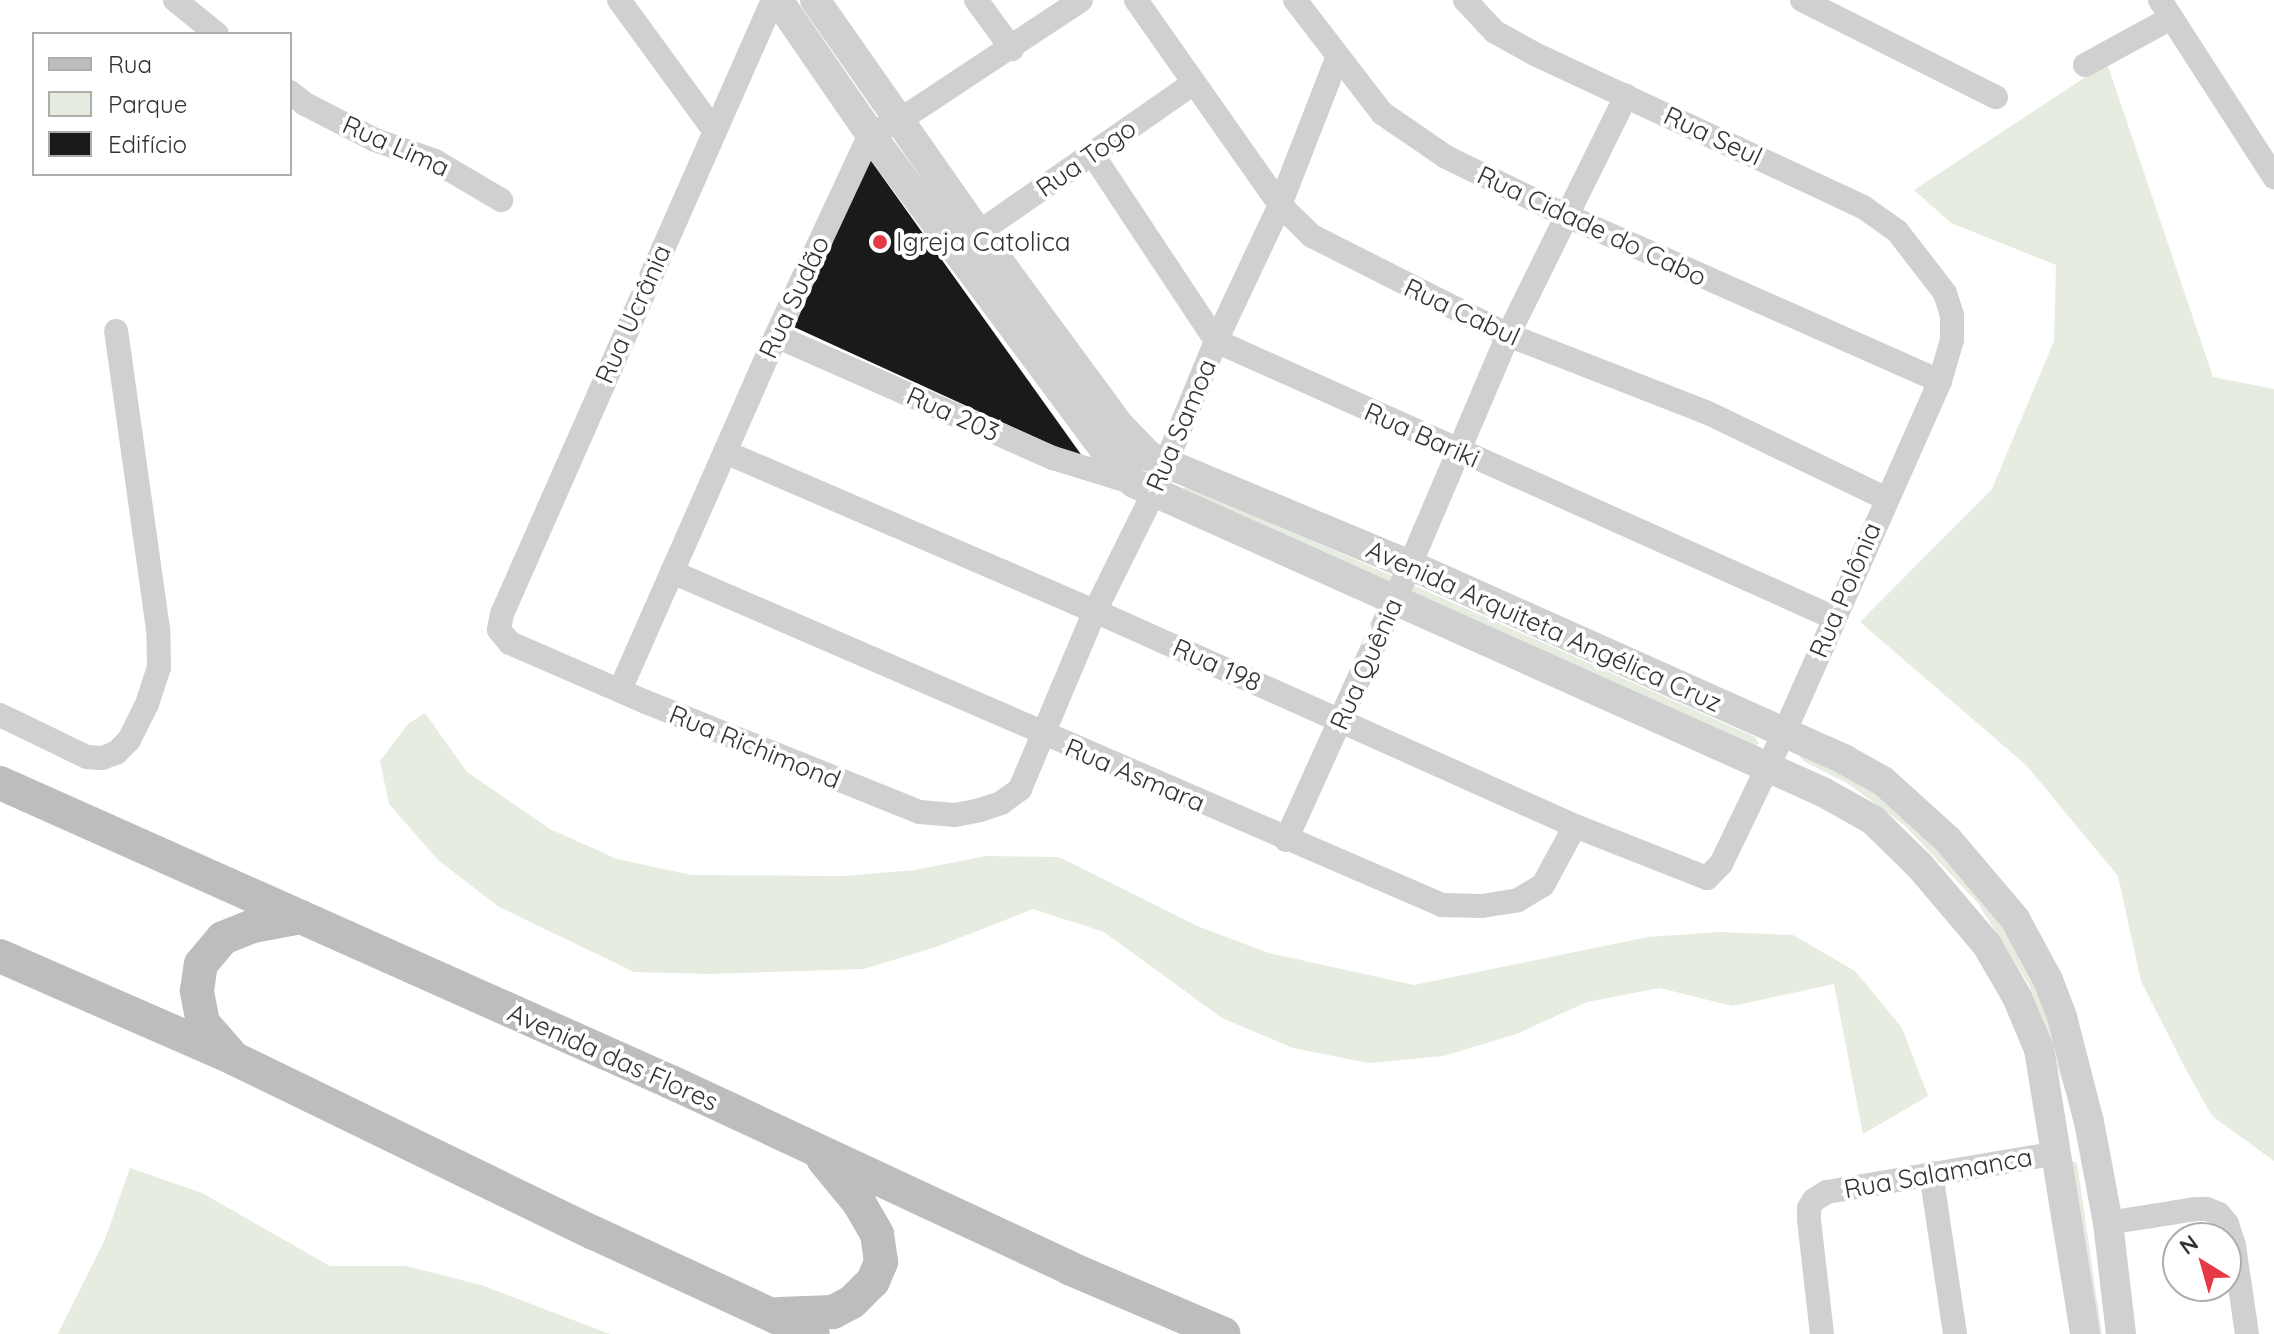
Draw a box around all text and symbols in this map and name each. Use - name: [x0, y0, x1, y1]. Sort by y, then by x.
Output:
- legend: [32, 32, 292, 176]
- text: Rua: [108, 49, 152, 79]
- text: Parque: [108, 89, 187, 119]
- street label: Rua Seul: [1659, 100, 1767, 172]
- street label: Rua Lima: [338, 109, 454, 183]
- street label: Rua Togo: [1030, 112, 1142, 204]
- text: Edifício: [108, 129, 187, 159]
- street label: Rua Cidade do Cabo: [1473, 159, 1711, 293]
- place label: Igreja Catolica: [896, 226, 1071, 258]
- street label: Rua Sudão: [752, 231, 836, 363]
- marker: Igreja Catolica: [871, 233, 889, 251]
- street label: Rua Ucrânia: [589, 240, 677, 388]
- street label: Rua Cabul: [1399, 272, 1525, 352]
- street label: Rua Samoa: [1139, 354, 1223, 496]
- street label: Rua 203: [902, 380, 1004, 448]
- street label: Rua Bariki: [1360, 396, 1484, 474]
- street label: Rua Polônia: [1803, 518, 1887, 662]
- street label: Avenida Arquiteta Angélica Cruz: [1362, 533, 1726, 719]
- street label: Rua Quênia: [1323, 593, 1409, 735]
- street label: Rua 198: [1168, 632, 1266, 698]
- street label: Rua Richimond: [665, 698, 845, 796]
- street label: Rua Asmara: [1060, 732, 1210, 818]
- street label: Avenida das Flores: [503, 997, 723, 1117]
- street label: Rua Salamanca: [1841, 1141, 2035, 1205]
- north arrow: [2162, 1222, 2242, 1302]
- text: N: [2174, 1228, 2204, 1260]

